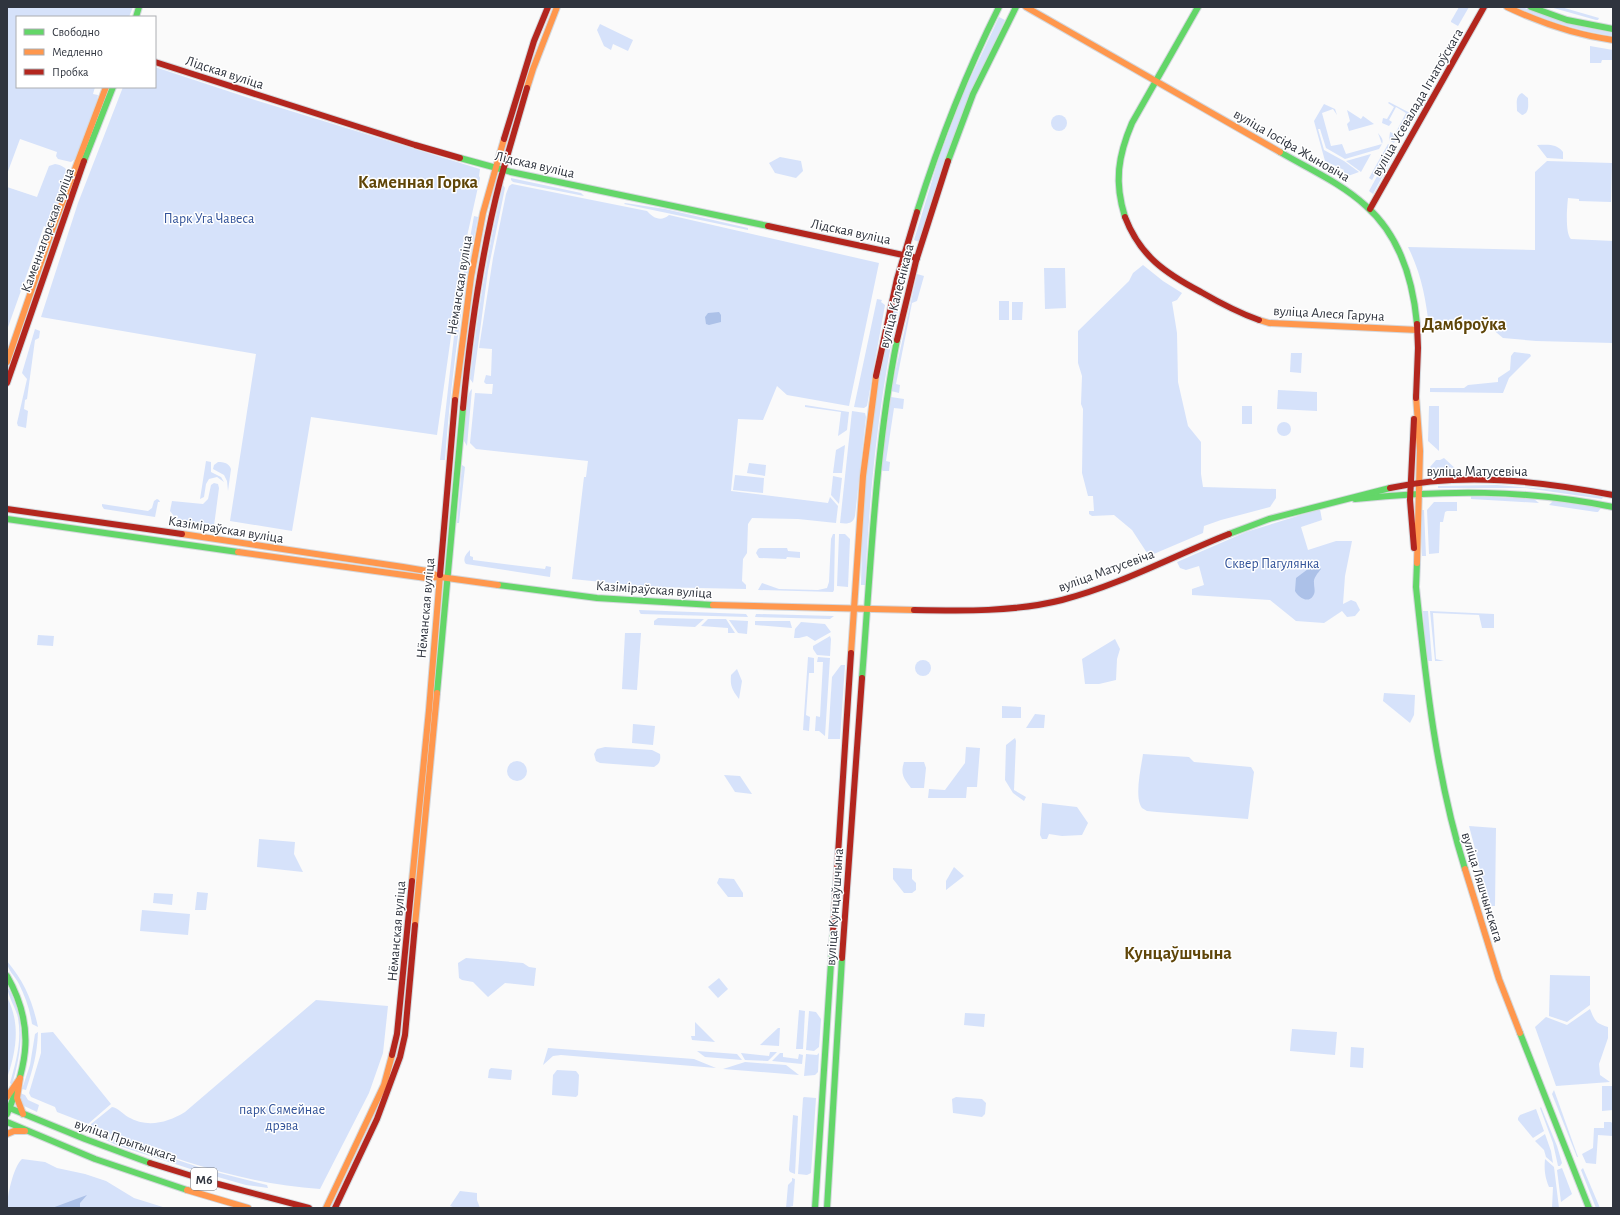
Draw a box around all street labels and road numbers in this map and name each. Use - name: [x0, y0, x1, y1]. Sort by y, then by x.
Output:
- street label: вуліца Усевалада Ігнатоўскага: [1370, 26, 1466, 179]
- street label: Лідская вуліца: [184, 54, 266, 92]
- street label: вуліца Іосіфа Жыновіча: [1231, 107, 1352, 185]
- street label: Лідская вуліца: [494, 149, 576, 181]
- street label: Каменнагорская вуліца: [19, 166, 77, 294]
- street label: Лідская вуліца: [810, 217, 893, 247]
- street label: Нёманская вуліца: [445, 234, 475, 336]
- street label: вуліца Калеснікава: [877, 242, 917, 350]
- street label: вуліца Алеся Гаруна: [1273, 304, 1386, 324]
- street label: вуліца Матусевіча: [1426, 465, 1528, 479]
- street label: Казіміраўская вуліца: [167, 514, 285, 546]
- street label: вуліца Матусевіча: [1056, 547, 1157, 595]
- street label: Нёманская вуліца: [415, 557, 437, 659]
- street label: Казіміраўская вуліца: [595, 579, 713, 601]
- street label: вуліца Ляшчынскага: [1459, 831, 1506, 944]
- street label: вуліца Кунцаўшчына: [824, 847, 846, 966]
- street label: Нёманская вуліца: [386, 880, 408, 982]
- street label: вуліца Прытыцкага: [73, 1117, 179, 1165]
- road number: М6: [191, 1168, 217, 1190]

